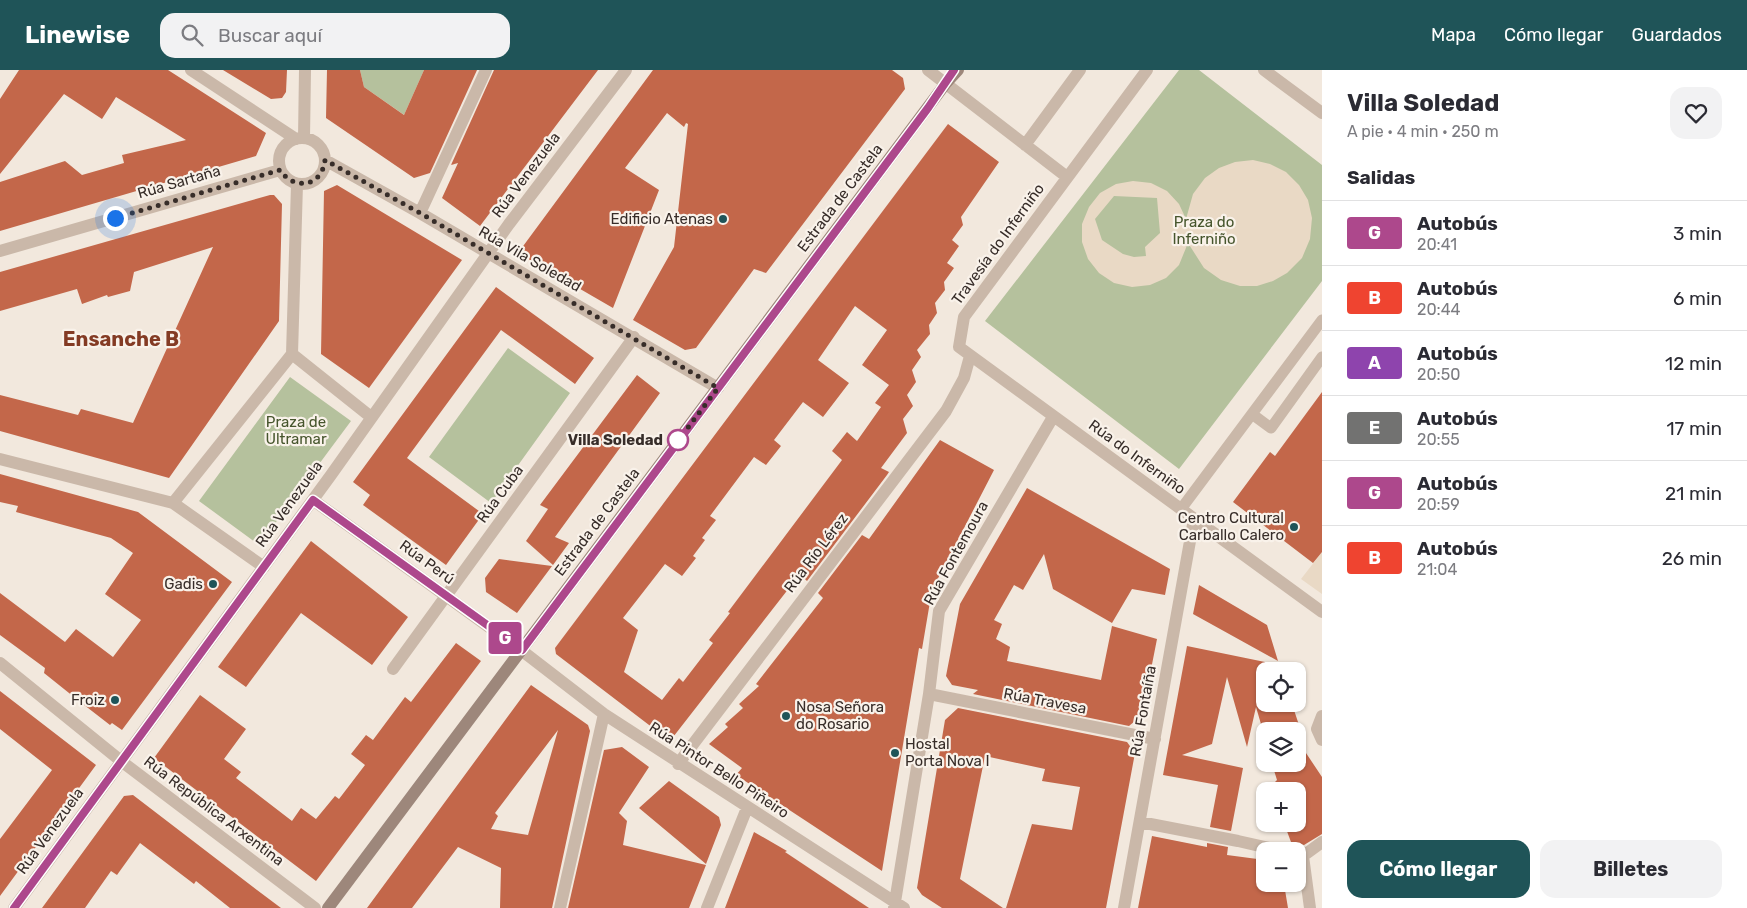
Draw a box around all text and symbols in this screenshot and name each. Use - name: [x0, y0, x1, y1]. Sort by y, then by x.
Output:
- search box: [160, 13, 510, 58]
- text: Linewise: [25, 21, 130, 49]
- icon: search: [178, 21, 206, 49]
- text: Buscar aquí: [218, 24, 322, 47]
- text: Mapa: [1431, 24, 1476, 46]
- text: Cómo llegar: [1504, 24, 1603, 46]
- text: Guardados: [1631, 24, 1722, 46]
- button: heart: [1670, 87, 1722, 139]
- text: Villa Soledad: [1347, 89, 1499, 117]
- text: A pie · 4 min · 250 m: [1347, 122, 1499, 141]
- street label: Rúa Venezuela: [488, 129, 564, 221]
- street label: Estrada de Castela: [794, 140, 886, 256]
- street label: Rúa Sartaña: [135, 162, 223, 202]
- text: Salidas: [1347, 166, 1415, 189]
- street label: Travesía do Inferniño: [948, 180, 1048, 308]
- your location: [103, 206, 128, 231]
- place label: Edificio Atenas: [610, 210, 713, 228]
- text: Autobús: [1417, 212, 1498, 235]
- marker: Edificio Atenas: [717, 213, 729, 225]
- park label: Praza do Inferniño: [1172, 213, 1236, 248]
- street label: Rúa Vila Soledad: [475, 222, 585, 296]
- text: G: [1368, 222, 1381, 244]
- text: 3 min: [1673, 222, 1722, 245]
- text: 20:41: [1417, 235, 1457, 254]
- text: Autobús: [1417, 277, 1498, 300]
- text: B: [1368, 287, 1381, 309]
- text: 6 min: [1673, 287, 1722, 310]
- text: 20:44: [1417, 300, 1461, 319]
- district label: Ensanche B: [63, 327, 179, 351]
- text: Autobús: [1417, 342, 1498, 365]
- text: A: [1368, 352, 1381, 374]
- text: 12 min: [1665, 352, 1722, 375]
- text: 20:50: [1417, 365, 1460, 384]
- text: Autobús: [1417, 407, 1498, 430]
- park label: Praza de Ultramar: [265, 413, 327, 448]
- street label: Rúa do Inferniño: [1085, 416, 1189, 498]
- text: E: [1369, 417, 1380, 439]
- text: 17 min: [1666, 417, 1722, 440]
- marker: Villa Soledad: [667, 429, 689, 451]
- text: 20:55: [1417, 430, 1460, 449]
- place label: Villa Soledad: [568, 431, 663, 449]
- street label: Rúa Venezuela: [252, 457, 326, 551]
- street label: Rúa Cuba: [473, 462, 527, 526]
- street label: Estrada de Castela: [551, 464, 643, 580]
- text: Autobús: [1417, 472, 1498, 495]
- text: G: [1368, 482, 1381, 504]
- text: 21 min: [1665, 482, 1722, 505]
- text: 20:59: [1417, 495, 1460, 514]
- street label: Rúa Fontemoura: [920, 498, 992, 608]
- street label: Rúa Río Lérez: [780, 509, 852, 596]
- place label: Centro Cultural Carballo Calero: [1178, 509, 1284, 544]
- marker: Centro Cultural Carballo Calero: [1288, 521, 1300, 533]
- street label: Rúa Perú: [396, 536, 458, 588]
- text: Autobús: [1417, 537, 1498, 560]
- text: B: [1368, 547, 1381, 569]
- text: 26 min: [1662, 547, 1722, 570]
- text: 21:04: [1417, 560, 1457, 579]
- place label: Gadis: [164, 575, 203, 593]
- marker: Gadis: [207, 578, 219, 590]
- line badge: G: [489, 622, 521, 654]
- text: G: [499, 627, 511, 649]
- map controls: [1256, 662, 1306, 892]
- button: locate: [1256, 662, 1306, 712]
- street label: Rúa Fontaíña: [1126, 664, 1160, 758]
- street label: Rúa Travesa: [1002, 684, 1088, 718]
- place label: Froiz: [71, 691, 105, 709]
- marker: Froiz: [109, 694, 121, 706]
- place label: Nosa Señora do Rosario: [796, 698, 884, 733]
- marker: Nosa Señora do Rosario: [780, 710, 792, 722]
- street label: Rúa Pintor Bello Piñeiro: [646, 718, 792, 822]
- button: layers: [1256, 722, 1306, 772]
- place label: Hostal Porta Nova I: [905, 735, 989, 770]
- marker: Hostal Porta Nova I: [889, 747, 901, 759]
- street label: Rúa República Arxentina: [140, 752, 288, 870]
- button: +: [1256, 782, 1306, 832]
- street label: Rúa Venezuela: [13, 784, 87, 878]
- button: Cómo llegar: [1347, 840, 1530, 898]
- button: Billetes: [1540, 840, 1722, 898]
- button: −: [1256, 842, 1306, 892]

